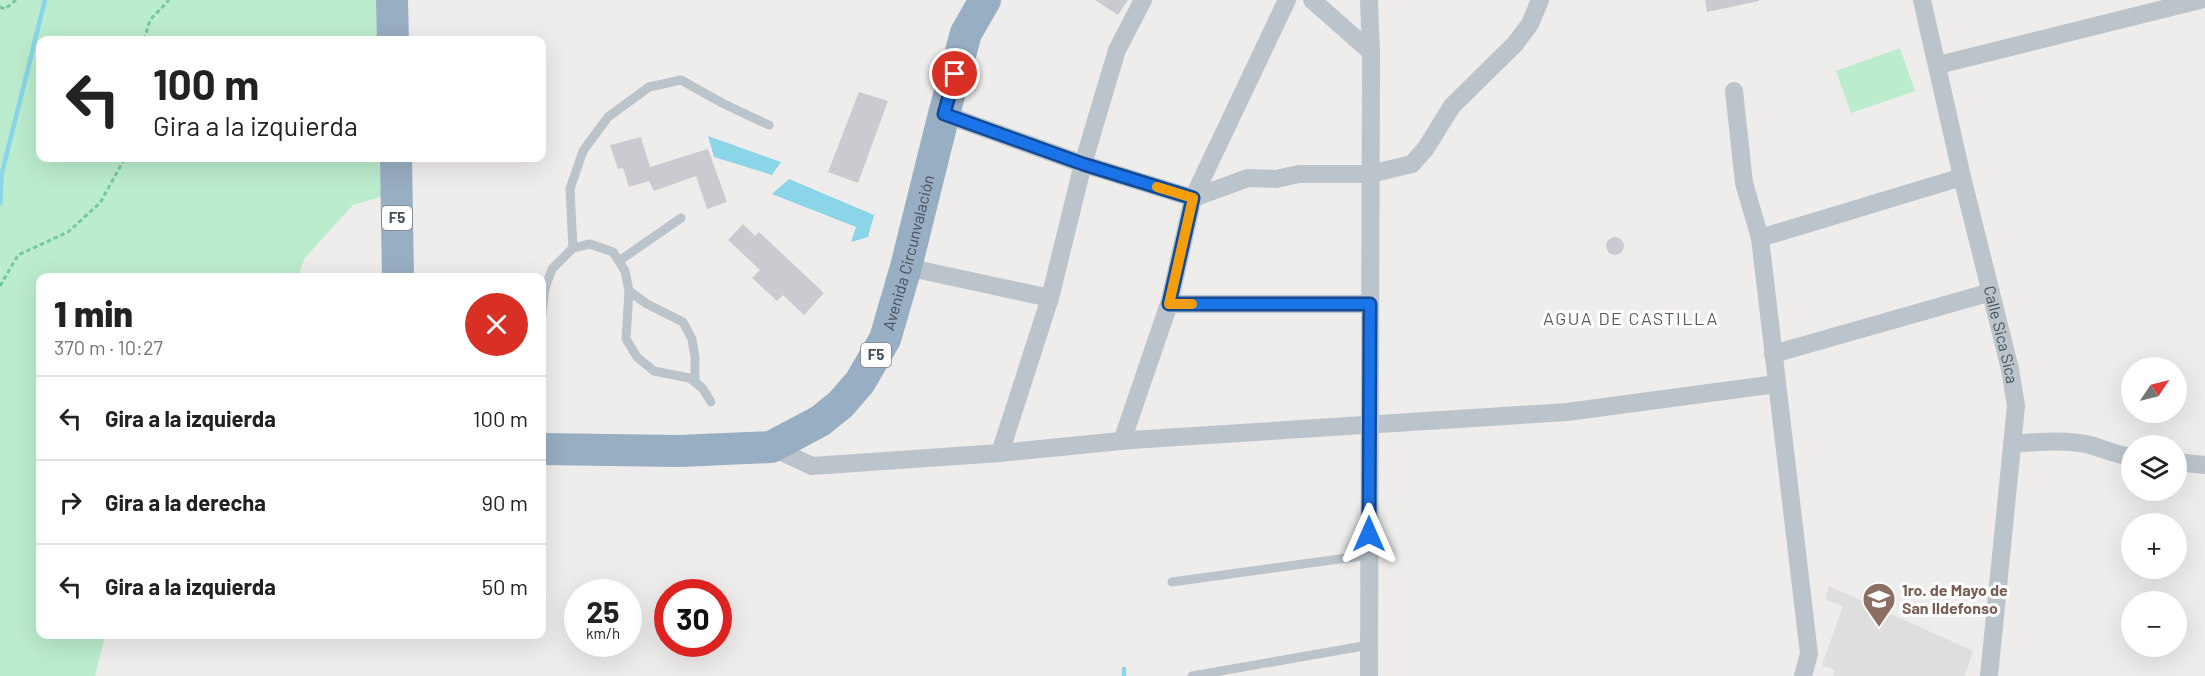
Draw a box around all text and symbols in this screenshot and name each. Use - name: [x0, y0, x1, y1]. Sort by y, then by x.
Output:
- pin: [929, 48, 980, 99]
- icon: arrive: [938, 57, 971, 90]
- text: 100 m: [153, 58, 259, 108]
- icon: left: [54, 60, 132, 138]
- text: Gira a la izquierda: [153, 109, 358, 141]
- street label: Avenida Circunvalación: [878, 173, 938, 332]
- road number: F5: [382, 206, 412, 230]
- street label: Calle Sica Sica: [1981, 284, 2022, 385]
- text: 1 min: [54, 291, 133, 334]
- button: close: [465, 293, 528, 356]
- district label: AGUA DE CASTILLA: [1543, 307, 1719, 329]
- text: 370 m · 10:27: [54, 335, 163, 359]
- road number: F5: [861, 343, 891, 367]
- north arrow: [2121, 357, 2187, 423]
- map controls: [2121, 357, 2187, 657]
- icon: left: [54, 402, 87, 435]
- text: Gira a la izquierda: [105, 405, 276, 431]
- text: 100 m: [473, 405, 528, 431]
- button: layers: [2121, 435, 2187, 501]
- icon: right: [54, 486, 87, 519]
- text: Gira a la derecha: [105, 489, 266, 515]
- text: 90 m: [482, 489, 528, 515]
- position arrow: [1337, 502, 1401, 566]
- button: +: [2121, 513, 2187, 579]
- icon: left: [54, 570, 87, 603]
- text: Gira a la izquierda: [105, 573, 276, 599]
- text: 50 m: [482, 573, 528, 599]
- speed limit sign: 30: [654, 579, 732, 657]
- place label: 1ro. de Mayo de San Ildefonso: [1902, 580, 2008, 617]
- school or university icon: 1ro. de Mayo de San Ildefonso: [1861, 581, 1897, 628]
- button: −: [2121, 591, 2187, 657]
- text: 25: [587, 593, 619, 629]
- text: km/h: [586, 624, 620, 642]

